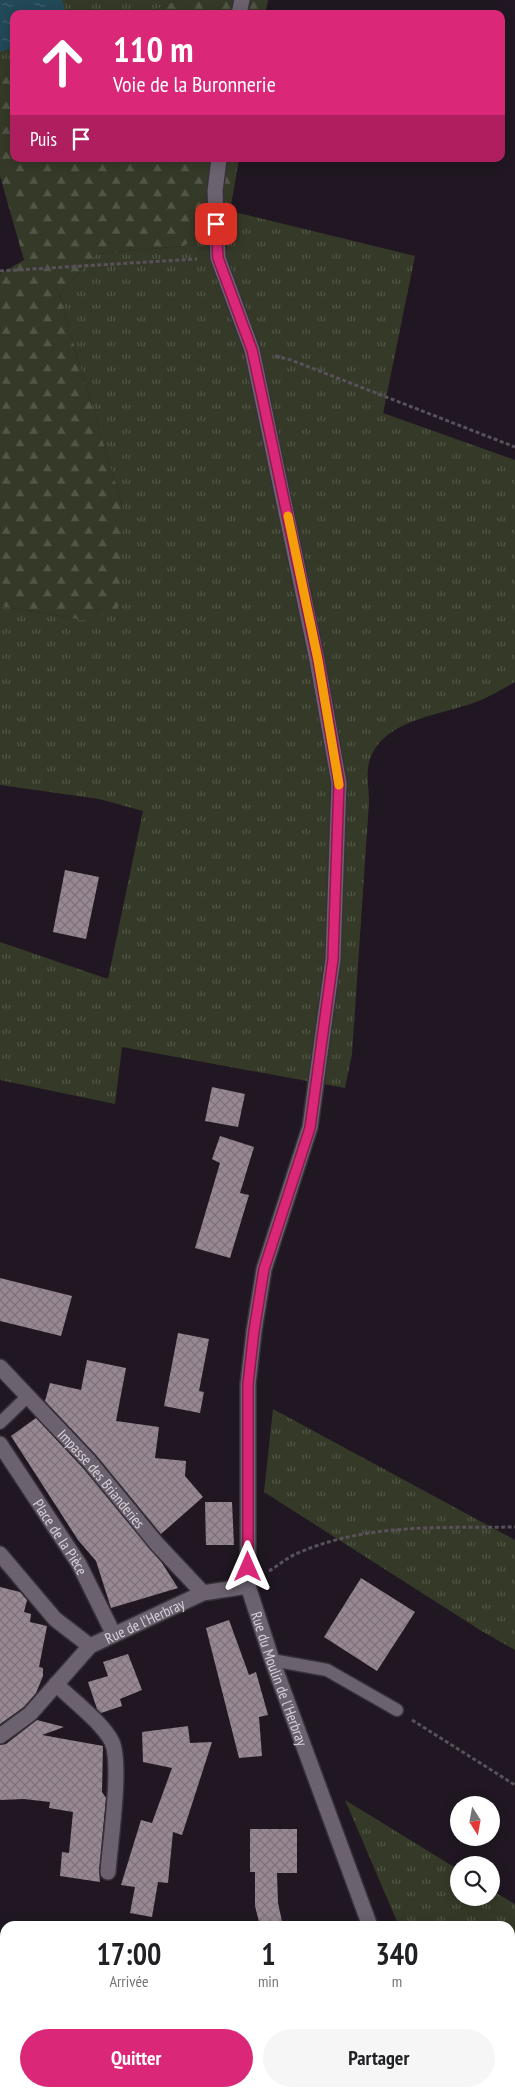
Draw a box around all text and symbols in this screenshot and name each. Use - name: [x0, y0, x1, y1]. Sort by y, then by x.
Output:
- text: 110 m: [113, 26, 194, 72]
- icon: ahead: [30, 30, 95, 95]
- text: Voie de la Buronnerie: [113, 70, 276, 98]
- icon: arrive: [67, 125, 95, 153]
- text: Puis: [30, 127, 57, 151]
- pin: [195, 203, 237, 245]
- icon: arrive: [202, 210, 230, 238]
- street label: Impasse des Brianderies: [54, 1425, 150, 1532]
- street label: Place de la Pièce: [29, 1495, 92, 1578]
- position arrow: [221, 1540, 273, 1592]
- street label: Rue de l'Herbray: [102, 1593, 188, 1647]
- street label: Rue du Moulin de l'Herbray: [247, 1609, 312, 1749]
- north arrow: [450, 1796, 500, 1846]
- map controls: [450, 1796, 500, 1906]
- button: search: [450, 1856, 500, 1906]
- text: 17:00: [97, 1934, 161, 1973]
- text: 1: [261, 1934, 276, 1973]
- text: 340: [375, 1934, 418, 1973]
- text: Arrivée: [109, 1971, 149, 1991]
- text: min: [258, 1971, 279, 1991]
- text: m: [392, 1971, 402, 1991]
- button: Quitter: [20, 2029, 253, 2087]
- button: Partager: [263, 2029, 495, 2087]

